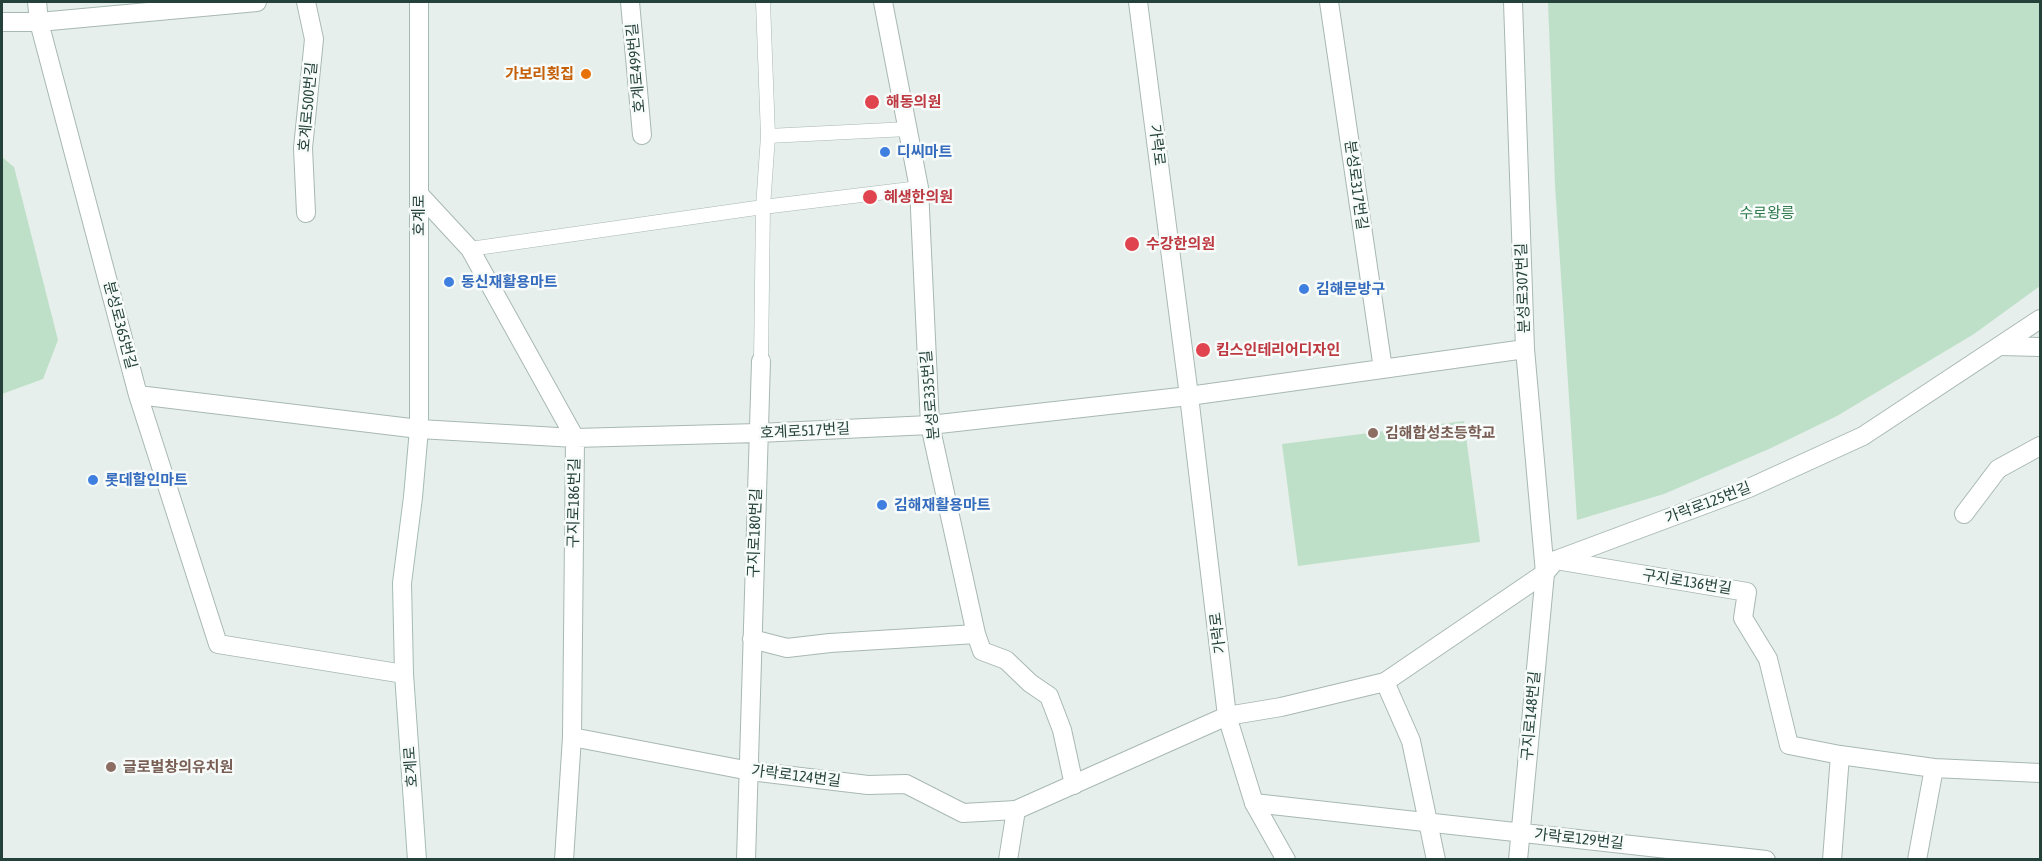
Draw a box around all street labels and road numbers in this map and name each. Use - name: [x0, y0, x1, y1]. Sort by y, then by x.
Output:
- street label: 호계로499번길: [623, 22, 649, 114]
- street label: 호계로500번길: [295, 61, 321, 153]
- street label: 가락로: [1146, 123, 1168, 167]
- street label: 분성로317번길: [1341, 139, 1371, 231]
- street label: 호계로: [410, 194, 428, 236]
- street label: 분성로307번길: [1512, 243, 1534, 333]
- street label: 분성로365번길: [100, 279, 140, 371]
- street label: 분성로335번길: [917, 349, 943, 441]
- street label: 호계로517번길: [760, 420, 850, 442]
- street label: 구지로186번길: [564, 458, 584, 548]
- street label: 가락로125번길: [1663, 478, 1753, 528]
- street label: 구지로180번길: [744, 488, 766, 578]
- street label: 구지로136번길: [1641, 566, 1733, 598]
- street label: 가락로: [1207, 611, 1229, 655]
- street label: 구지로148번길: [1518, 670, 1544, 762]
- street label: 호계로: [401, 746, 421, 788]
- street label: 가락로124번길: [750, 762, 842, 790]
- street label: 가락로129번길: [1533, 825, 1625, 853]

